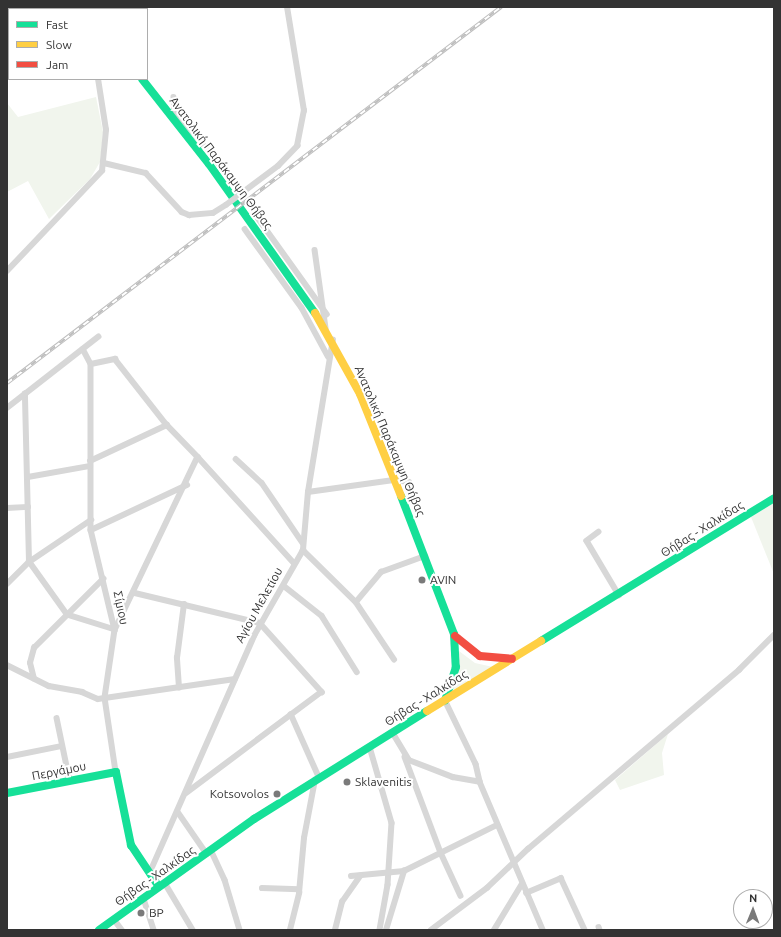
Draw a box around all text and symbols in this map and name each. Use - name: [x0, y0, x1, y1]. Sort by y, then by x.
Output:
- legend: [8, 8, 148, 80]
- text: Fast: [46, 18, 68, 31]
- text: Slow: [46, 38, 72, 51]
- text: Jam: [46, 58, 68, 71]
- street label: Ανατολική Παράκαμψη Θήβας: [166, 94, 276, 232]
- street label: Ανατολική Παράκαμψη Θήβας: [352, 364, 428, 518]
- street label: Θήβας - Χαλκίδας: [658, 498, 746, 560]
- street label: Αγίου Μελετίου: [232, 565, 286, 645]
- place label: AVIN: [430, 573, 456, 587]
- marker: AVIN: [417, 575, 427, 585]
- street label: Σίμιου: [110, 590, 132, 626]
- street label: Θήβας - Χαλκίδας: [382, 667, 470, 729]
- street label: Περγάμου: [31, 759, 87, 783]
- place label: Sklavenitis: [355, 775, 412, 789]
- marker: Sklavenitis: [342, 777, 352, 787]
- place label: Kotsovolos: [210, 787, 269, 801]
- marker: Kotsovolos: [272, 789, 282, 799]
- street label: Θήβας - Χαλκίδας: [112, 843, 198, 909]
- north arrow: [733, 889, 773, 929]
- text: N: [749, 892, 757, 904]
- place label: BP: [149, 906, 164, 920]
- marker: BP: [136, 908, 146, 918]

